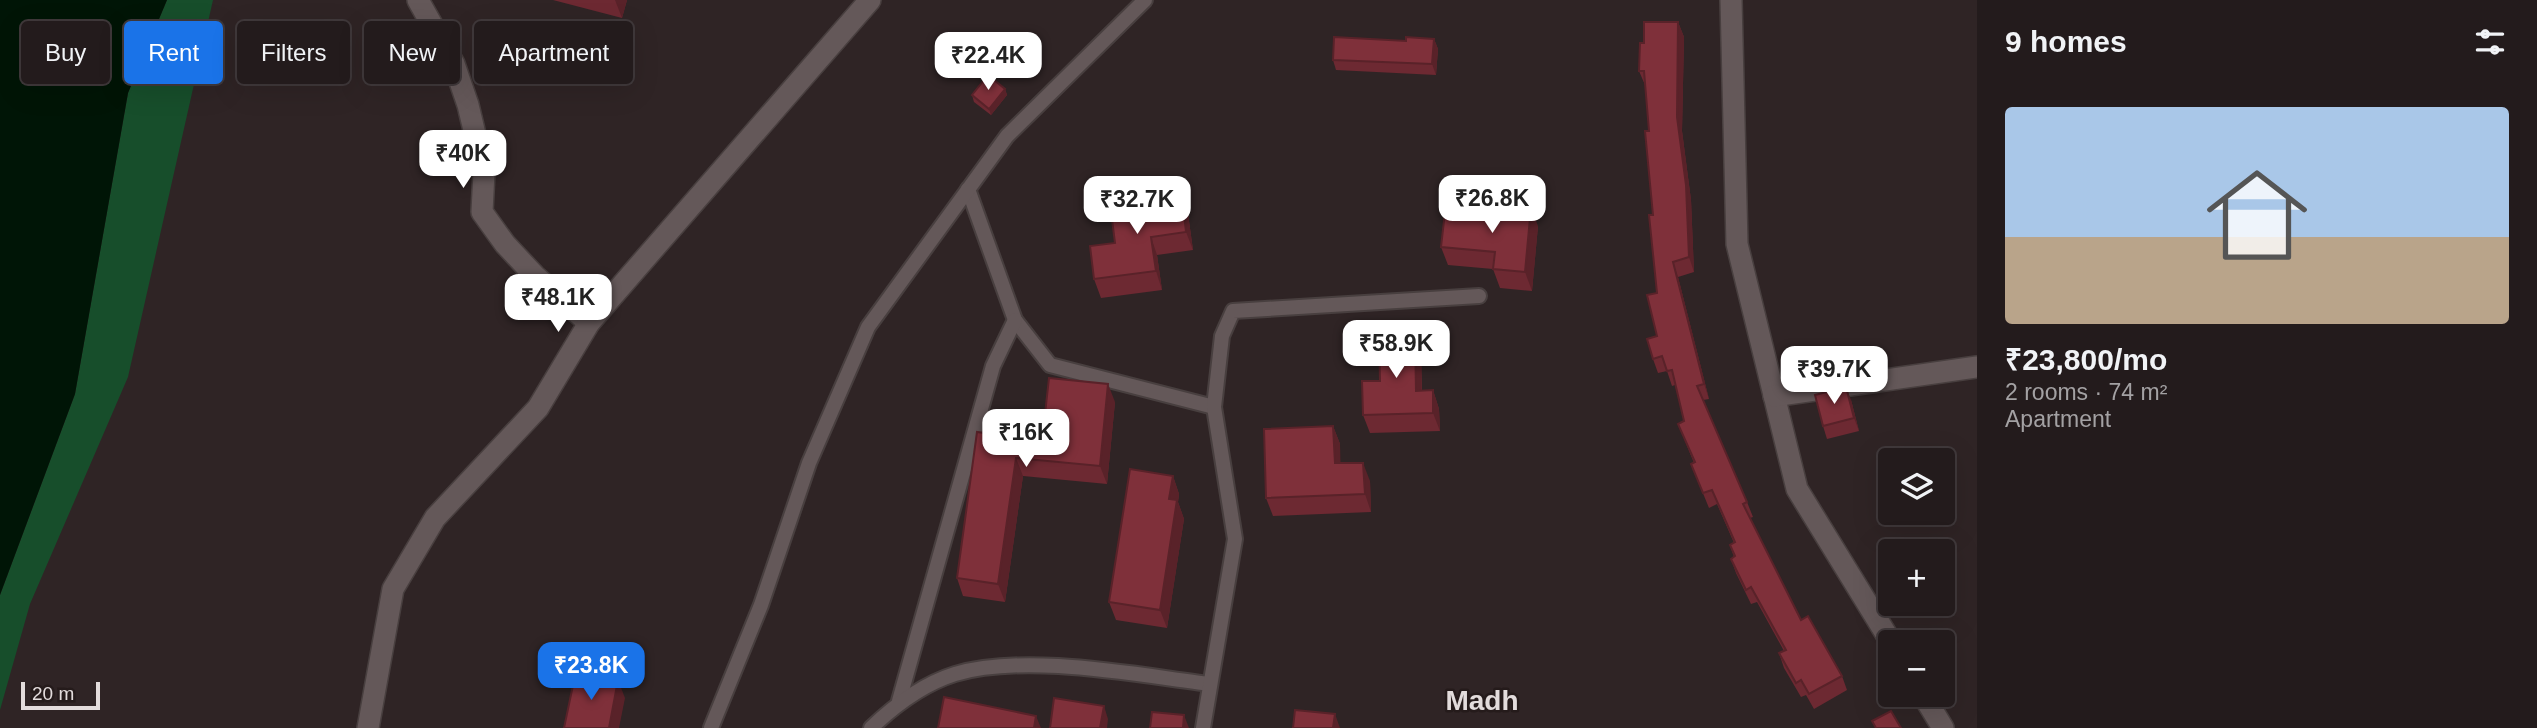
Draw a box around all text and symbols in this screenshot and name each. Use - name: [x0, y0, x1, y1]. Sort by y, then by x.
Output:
- chip: Buy: [21, 21, 110, 84]
- chip: Rent: [124, 21, 223, 84]
- chip: Filters: [237, 21, 350, 84]
- chip: New: [364, 21, 460, 84]
- chip: Apartment: [474, 21, 633, 84]
- icon: filters: [2471, 23, 2509, 61]
- text: 9 homes: [2005, 25, 2127, 58]
- pin: ₹22.4K: [931, 32, 1045, 92]
- text: ₹22.4K: [951, 42, 1025, 68]
- pin: ₹40K: [422, 130, 504, 190]
- text: ₹40K: [435, 140, 491, 166]
- icon: home: [2194, 152, 2320, 278]
- pin: ₹32.7K: [1080, 176, 1194, 236]
- pin: ₹26.8K: [1435, 176, 1549, 235]
- text: ₹26.8K: [1455, 185, 1529, 211]
- text: ₹32.7K: [1100, 186, 1174, 212]
- pin: ₹48.1K: [501, 274, 615, 334]
- text: ₹48.1K: [521, 284, 595, 310]
- pin: ₹58.9K: [1339, 320, 1453, 380]
- text: ₹58.9K: [1359, 330, 1433, 356]
- text: ₹23,800/mo: [2005, 343, 2167, 376]
- pin: ₹39.7K: [1777, 346, 1891, 406]
- text: ₹39.7K: [1797, 356, 1871, 382]
- text: 2 rooms · 74 m²: [2005, 379, 2167, 405]
- text: Apartment: [2005, 406, 2111, 432]
- pin: ₹16K: [985, 410, 1067, 469]
- text: ₹16K: [998, 419, 1054, 445]
- map controls: [1878, 448, 1955, 707]
- button: layers: [1878, 448, 1955, 525]
- button: +: [1878, 539, 1955, 616]
- button: −: [1878, 630, 1955, 707]
- pin: ₹23.8K: [534, 642, 648, 702]
- text: ₹23.8K: [554, 652, 628, 678]
- scale bar: [21, 679, 100, 711]
- text: 20 m: [32, 683, 74, 704]
- district label: Madh: [1445, 685, 1519, 716]

